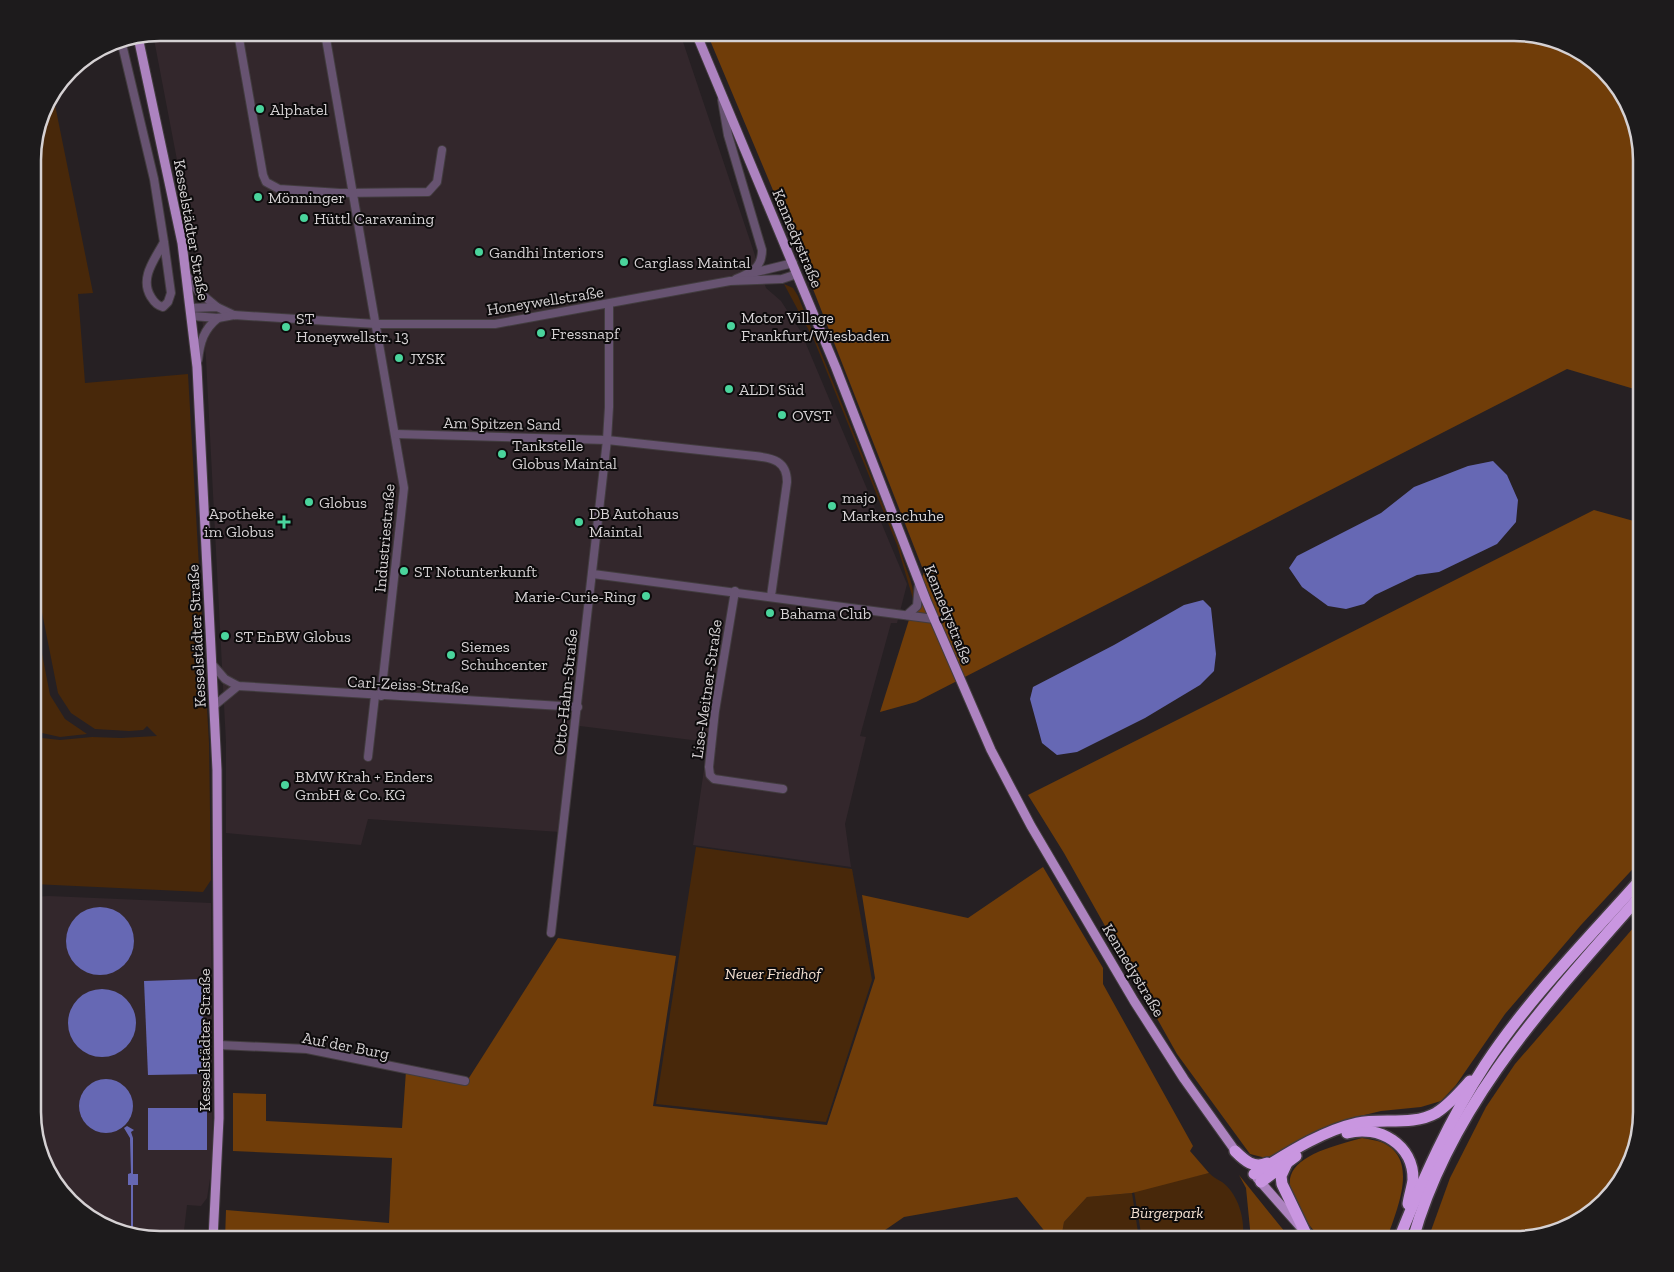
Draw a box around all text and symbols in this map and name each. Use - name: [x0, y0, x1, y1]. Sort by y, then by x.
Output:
- place label: Alphatel: [270, 100, 328, 119]
- marker: Alphatel: [254, 103, 266, 115]
- street label: Kesselstädter Straße: [170, 158, 213, 302]
- street label: Kennedystraße: [768, 186, 827, 290]
- place label: Mönninger: [268, 188, 345, 207]
- marker: Mönninger: [252, 191, 264, 203]
- place label: Hüttl Caravaning: [314, 209, 434, 228]
- marker: Hüttl Caravaning: [298, 212, 310, 224]
- place label: Gandhi Interiors: [489, 243, 604, 262]
- marker: Gandhi Interiors: [473, 246, 485, 258]
- place label: Carglass Maintal: [634, 253, 750, 272]
- marker: Carglass Maintal: [618, 256, 630, 268]
- street label: Honeywellstraße: [485, 282, 605, 319]
- place label: Motor Village Frankfurt/Wiesbaden: [741, 308, 890, 345]
- place label: ST Honeywellstr. 13: [296, 309, 409, 346]
- marker: Motor Village Frankfurt/Wiesbaden: [725, 320, 737, 332]
- marker: ST Honeywellstr. 13: [280, 321, 292, 333]
- place label: Fressnapf: [551, 324, 621, 343]
- marker: Fressnapf: [535, 327, 547, 339]
- place label: JYSK: [409, 349, 445, 368]
- marker: JYSK: [393, 352, 405, 364]
- place label: ALDI Süd: [739, 380, 804, 399]
- marker: ALDI Süd: [723, 383, 735, 395]
- place label: OVST: [792, 406, 832, 425]
- marker: OVST: [776, 409, 788, 421]
- street label: Am Spitzen Sand: [443, 413, 561, 434]
- place label: Tankstelle Globus Maintal: [512, 436, 617, 473]
- marker: Tankstelle Globus Maintal: [496, 448, 508, 460]
- street label: Industriestraße: [370, 483, 399, 593]
- place label: majo Markenschuhe: [842, 488, 944, 525]
- place label: Globus: [319, 493, 367, 512]
- marker: Globus: [303, 496, 315, 508]
- marker: majo Markenschuhe: [826, 500, 838, 512]
- place label: Apotheke im Globus: [204, 504, 274, 541]
- place label: DB Autohaus Maintal: [589, 504, 679, 541]
- marker: Apotheke im Globus: [278, 516, 290, 528]
- marker: DB Autohaus Maintal: [573, 516, 585, 528]
- place label: ST Notunterkunft: [414, 562, 537, 581]
- street label: Kennedystraße: [920, 562, 977, 667]
- street label: Kesselstädter Straße: [183, 564, 210, 708]
- marker: ST Notunterkunft: [398, 565, 410, 577]
- place label: Marie-Curie-Ring: [515, 587, 636, 606]
- marker: Marie-Curie-Ring: [640, 590, 652, 602]
- place label: Bahama Club: [780, 604, 871, 623]
- marker: Bahama Club: [764, 607, 776, 619]
- street label: Lise-Meitner-Straße: [687, 618, 726, 760]
- place label: ST EnBW Globus: [235, 627, 351, 646]
- street label: Otto-Hahn-Straße: [549, 628, 582, 756]
- marker: ST EnBW Globus: [219, 630, 231, 642]
- place label: Siemes Schuhcenter: [461, 637, 548, 674]
- marker: Siemes Schuhcenter: [445, 649, 457, 661]
- street label: Carl-Zeiss-Straße: [347, 672, 469, 697]
- place label: BMW Krah + Enders GmbH & Co. KG: [295, 767, 433, 804]
- marker: BMW Krah + Enders GmbH & Co. KG: [279, 779, 291, 791]
- street label: Kennedystraße: [1098, 920, 1169, 1020]
- park label: Neuer Friedhof: [725, 964, 823, 983]
- street label: Kesselstädter Straße: [195, 968, 214, 1112]
- street label: Auf der Burg: [301, 1028, 391, 1063]
- park label: Bürgerpark: [1131, 1203, 1203, 1222]

